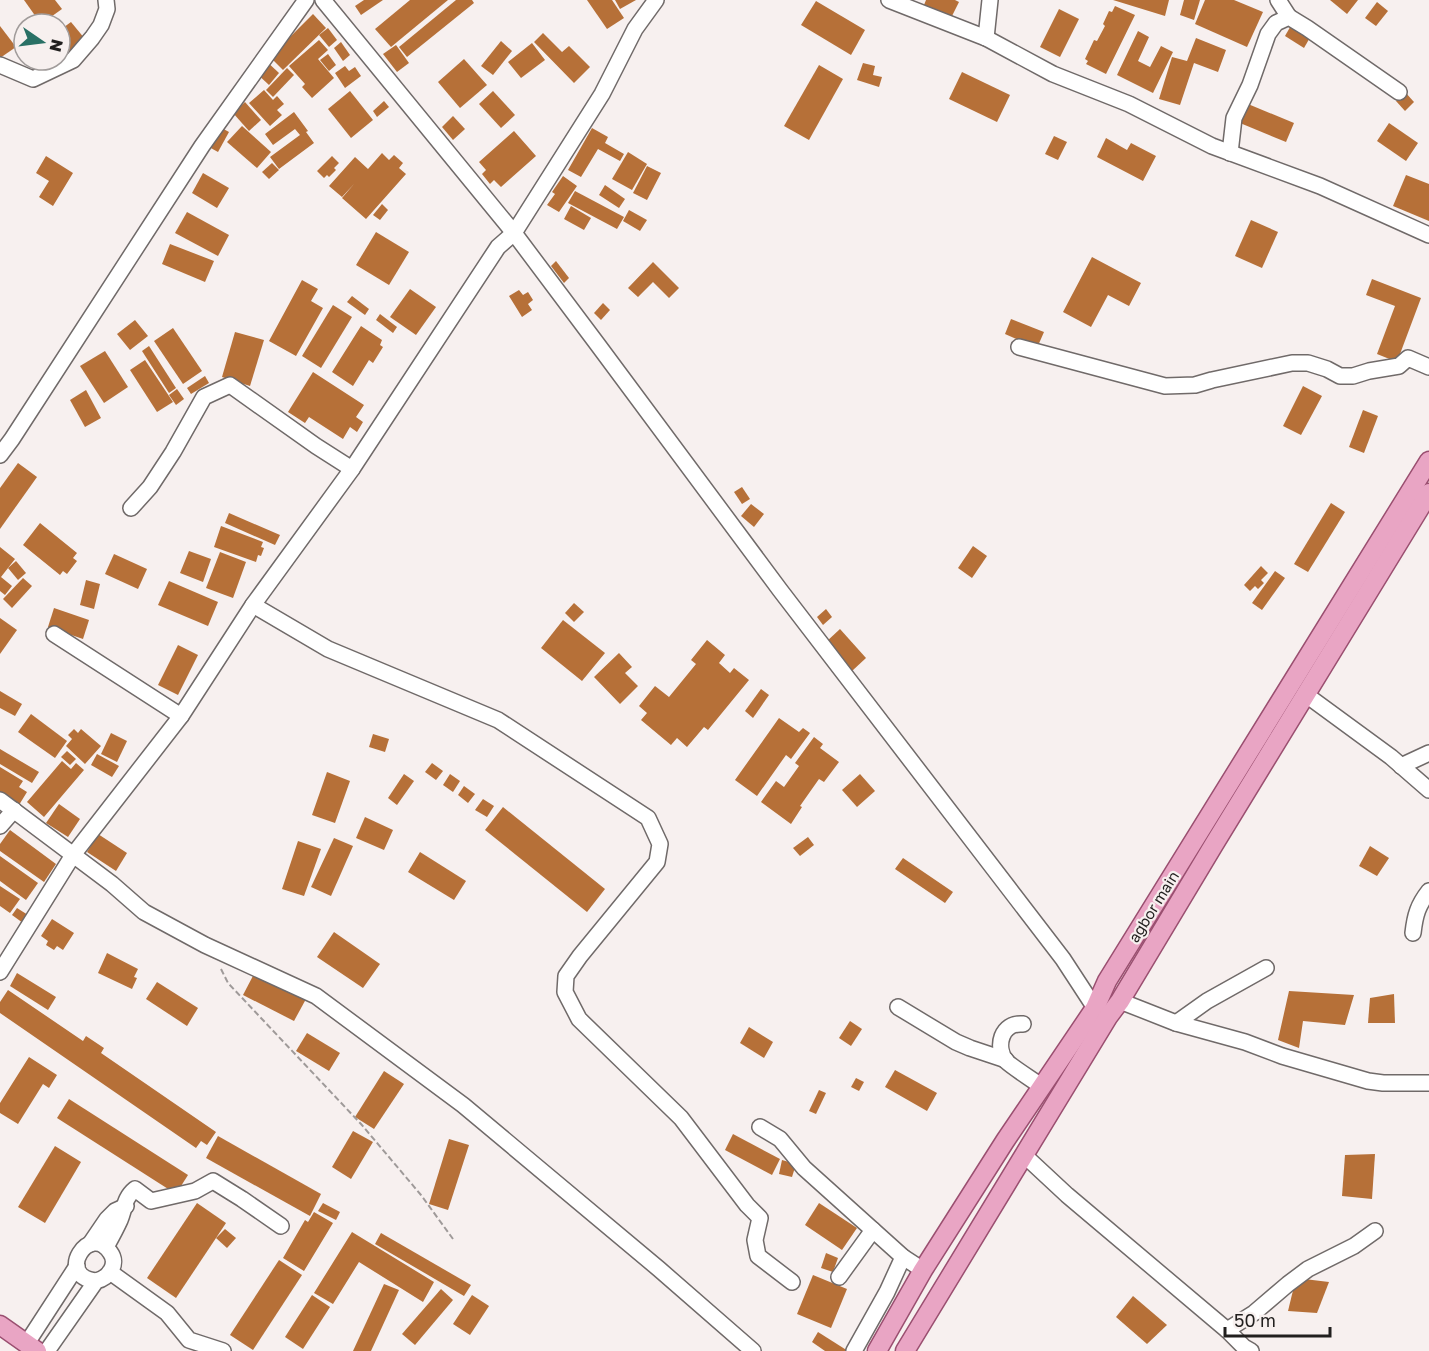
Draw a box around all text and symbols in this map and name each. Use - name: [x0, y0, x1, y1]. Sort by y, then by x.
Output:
- north arrow: [12, 12, 72, 72]
- text: N: [45, 37, 68, 54]
- street label: agbor main: [1124, 868, 1182, 945]
- scale bar: [1225, 1300, 1330, 1338]
- text: 50 m: [1234, 1309, 1276, 1331]

